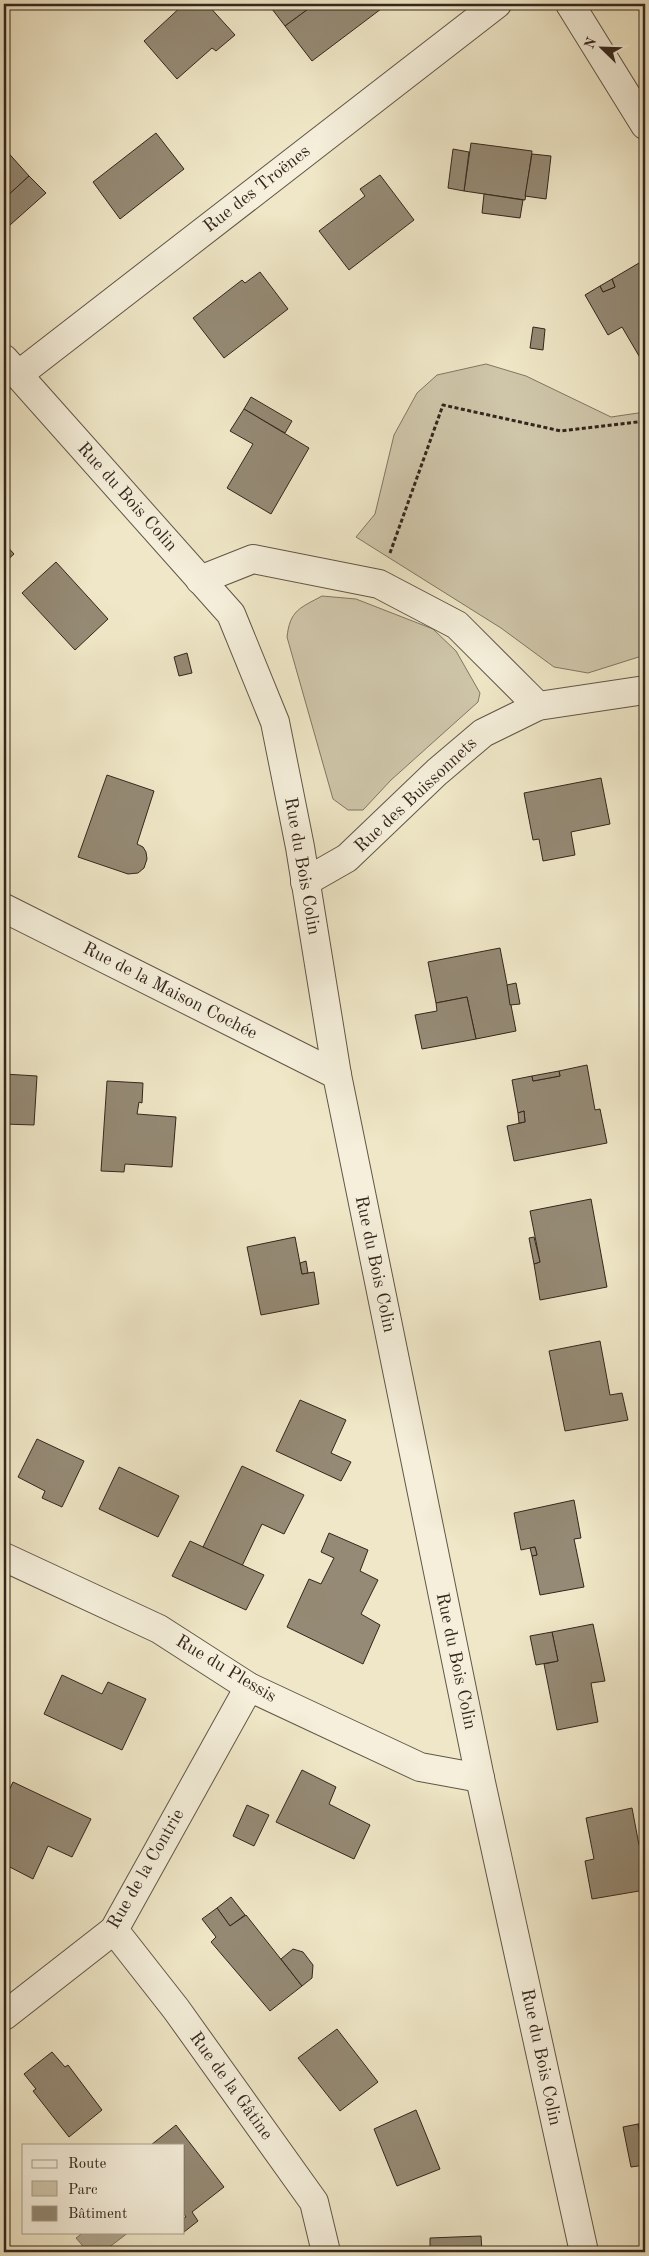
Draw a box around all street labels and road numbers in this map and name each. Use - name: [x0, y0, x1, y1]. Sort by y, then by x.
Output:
- street label: Rue des Troënes: [200, 142, 314, 236]
- street label: Rue du Bois Colin: [74, 439, 180, 555]
- street label: Rue des Buissonnets: [351, 734, 481, 856]
- street label: Rue du Bois Colin: [281, 796, 323, 936]
- street label: Rue de la Maison Cochée: [80, 939, 260, 1043]
- street label: Rue du Bois Colin: [352, 1194, 398, 1334]
- street label: Rue du Bois Colin: [433, 1591, 479, 1731]
- street label: Rue du Plessis: [173, 1632, 279, 1706]
- street label: Rue de la Contrie: [104, 1806, 188, 1932]
- street label: Rue du Bois Colin: [518, 1987, 564, 2127]
- street label: Rue de la Gâtine: [186, 2029, 276, 2143]

